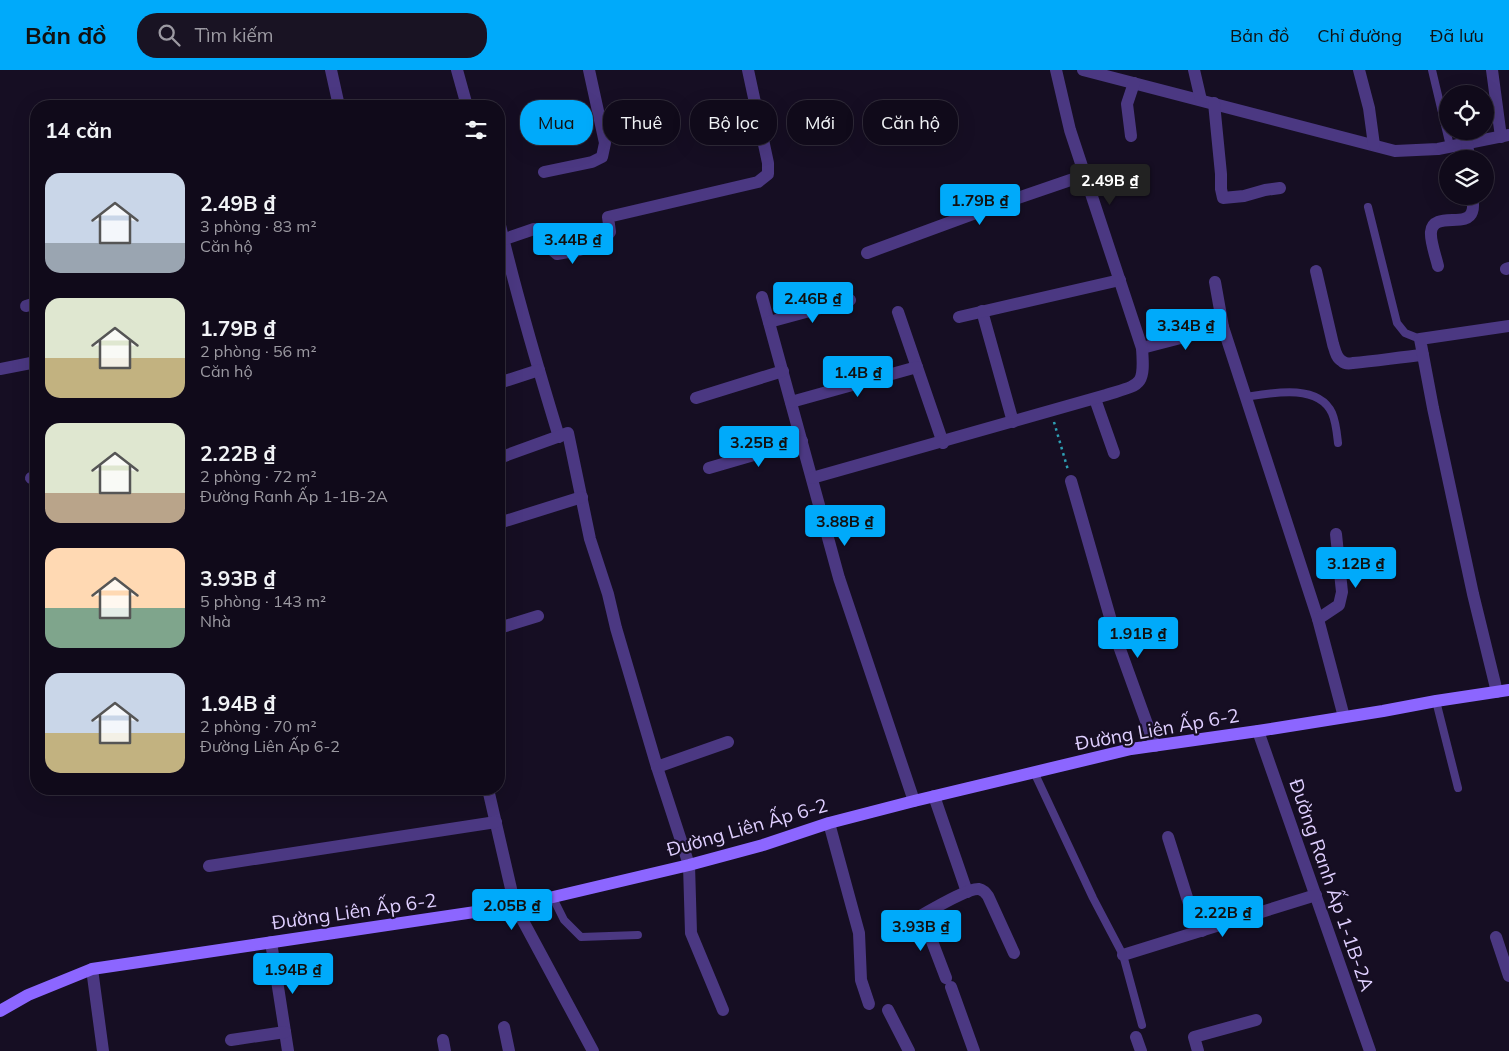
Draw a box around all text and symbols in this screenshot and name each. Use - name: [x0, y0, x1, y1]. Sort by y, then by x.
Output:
- search box: [137, 13, 487, 58]
- text: Bản đồ: [25, 20, 107, 50]
- icon: search: [155, 21, 183, 49]
- text: Tìm kiếm: [195, 23, 274, 47]
- text: Bản đồ: [1230, 24, 1289, 47]
- text: Chỉ đường: [1317, 24, 1402, 47]
- text: Đã lưu: [1430, 24, 1484, 47]
- map controls: [1439, 85, 1494, 205]
- button: locate: [1439, 85, 1494, 140]
- chip: Mua: [520, 100, 593, 145]
- chip: Thuê: [603, 100, 680, 145]
- chip: Bộ lọc: [690, 100, 777, 145]
- chip: Mới: [787, 100, 853, 145]
- chip: Căn hộ: [863, 100, 958, 145]
- icon: filters: [462, 116, 490, 144]
- text: 14 căn: [45, 117, 112, 143]
- button: layers: [1439, 150, 1494, 205]
- pin: 2.49B ₫: [1064, 164, 1156, 206]
- text: 2.49B ₫: [1081, 170, 1139, 190]
- pin: 1.79B ₫: [934, 184, 1026, 226]
- text: 2.49B ₫: [200, 190, 276, 216]
- text: 1.79B ₫: [951, 190, 1009, 210]
- icon: home: [85, 193, 145, 253]
- text: 3 phòng · 83 m²: [200, 216, 316, 236]
- pin: 3.44B ₫: [527, 222, 619, 265]
- text: 3.44B ₫: [544, 229, 602, 249]
- text: Căn hộ: [200, 236, 253, 256]
- pin: 2.46B ₫: [767, 282, 859, 324]
- text: 2.46B ₫: [784, 288, 842, 308]
- pin: 3.34B ₫: [1140, 308, 1232, 351]
- text: 1.79B ₫: [200, 315, 276, 341]
- text: 3.34B ₫: [1157, 315, 1215, 335]
- icon: home: [85, 318, 145, 378]
- text: 2 phòng · 56 m²: [200, 341, 316, 361]
- pin: 1.4B ₫: [817, 356, 899, 398]
- text: Căn hộ: [200, 361, 253, 381]
- text: 1.4B ₫: [834, 362, 882, 382]
- pin: 3.25B ₫: [713, 426, 805, 468]
- text: 3.25B ₫: [730, 432, 788, 452]
- text: 2.22B ₫: [200, 440, 276, 466]
- icon: home: [85, 443, 145, 503]
- text: 2 phòng · 72 m²: [200, 466, 316, 486]
- text: Đường Ranh Ấp 1-1B-2A: [200, 486, 388, 506]
- pin: 3.88B ₫: [799, 504, 891, 547]
- text: 3.88B ₫: [816, 511, 874, 531]
- pin: 3.12B ₫: [1310, 546, 1402, 589]
- text: 3.12B ₫: [1327, 553, 1385, 573]
- text: 3.93B ₫: [200, 565, 276, 591]
- icon: home: [85, 568, 145, 628]
- text: 5 phòng · 143 m²: [200, 591, 326, 611]
- text: Nhà: [200, 611, 231, 631]
- pin: 1.91B ₫: [1092, 616, 1184, 659]
- text: 1.91B ₫: [1109, 623, 1167, 643]
- text: 1.94B ₫: [200, 690, 276, 716]
- icon: home: [85, 693, 145, 753]
- street label: Đường Liên Ấp 6-2: [1073, 702, 1241, 755]
- text: 2 phòng · 70 m²: [200, 716, 316, 736]
- text: Đường Liên Ấp 6-2: [200, 736, 340, 756]
- street label: Đường Ranh Ấp 1-1B-2A: [1284, 775, 1381, 994]
- street label: Đường Liên Ấp 6-2: [664, 792, 830, 861]
- street label: Đường Liên Ấp 6-2: [270, 887, 438, 934]
- pin: 2.05B ₫: [466, 888, 558, 931]
- text: 2.05B ₫: [483, 895, 541, 915]
- pin: 2.22B ₫: [1177, 896, 1269, 938]
- text: 2.22B ₫: [1194, 902, 1252, 922]
- pin: 3.93B ₫: [875, 910, 967, 952]
- text: 3.93B ₫: [892, 916, 950, 936]
- pin: 1.94B ₫: [247, 952, 339, 995]
- text: 1.94B ₫: [264, 959, 322, 979]

